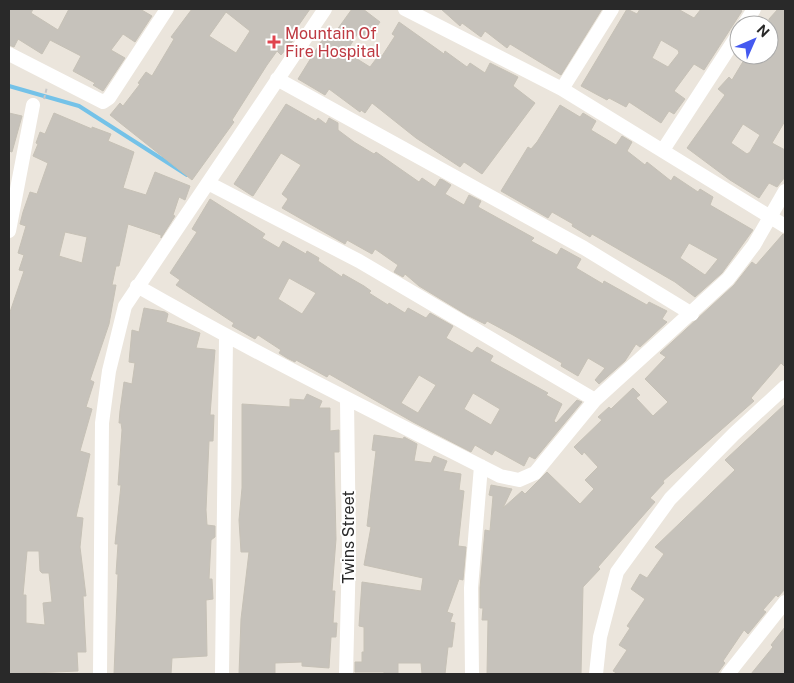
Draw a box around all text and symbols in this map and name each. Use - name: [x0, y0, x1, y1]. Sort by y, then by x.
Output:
- north arrow: [729, 15, 779, 65]
- text: N: [754, 21, 773, 40]
- place label: Mountain Of Fire Hospital: [285, 24, 380, 61]
- marker: Mountain Of Fire Hospital: [267, 35, 281, 49]
- street label: Twins Street: [339, 490, 358, 584]

